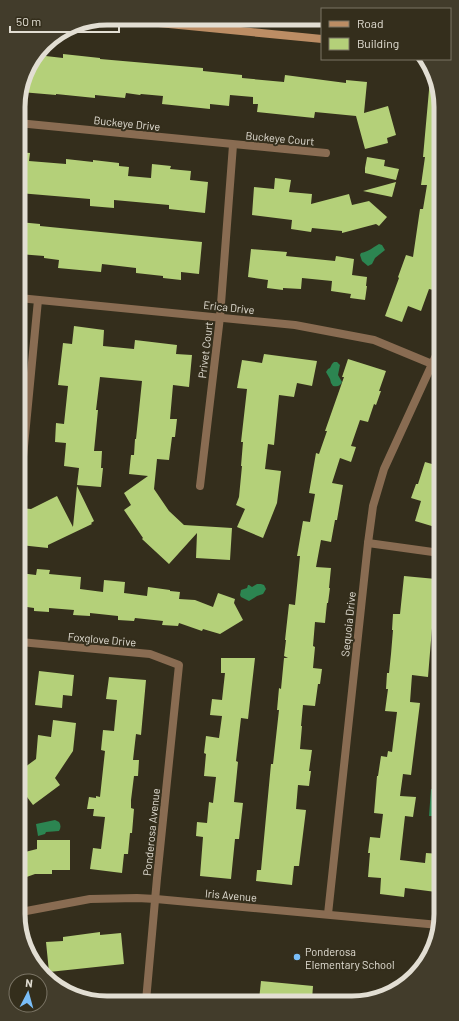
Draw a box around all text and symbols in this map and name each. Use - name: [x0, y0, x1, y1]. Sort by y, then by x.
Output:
- scale bar: [10, 8, 119, 34]
- legend: [321, 8, 451, 60]
- text: 50 m: [16, 14, 41, 28]
- text: Road: [357, 16, 384, 30]
- text: Building: [357, 36, 399, 50]
- street label: Buckeye Drive: [93, 113, 161, 133]
- street label: Buckeye Court: [245, 129, 315, 147]
- street label: Erica Drive: [203, 298, 255, 316]
- street label: Privet Court: [195, 321, 215, 379]
- street label: Sequoia Drive: [338, 591, 358, 657]
- street label: Foxglove Drive: [67, 630, 137, 648]
- street label: Ponderosa Avenue: [140, 787, 162, 876]
- street label: Iris Avenue: [204, 886, 258, 904]
- place label: Ponderosa Elementary School: [305, 945, 395, 971]
- marker: Ponderosa Elementary School: [292, 952, 302, 962]
- north arrow: [8, 973, 48, 1013]
- text: N: [25, 976, 33, 989]

